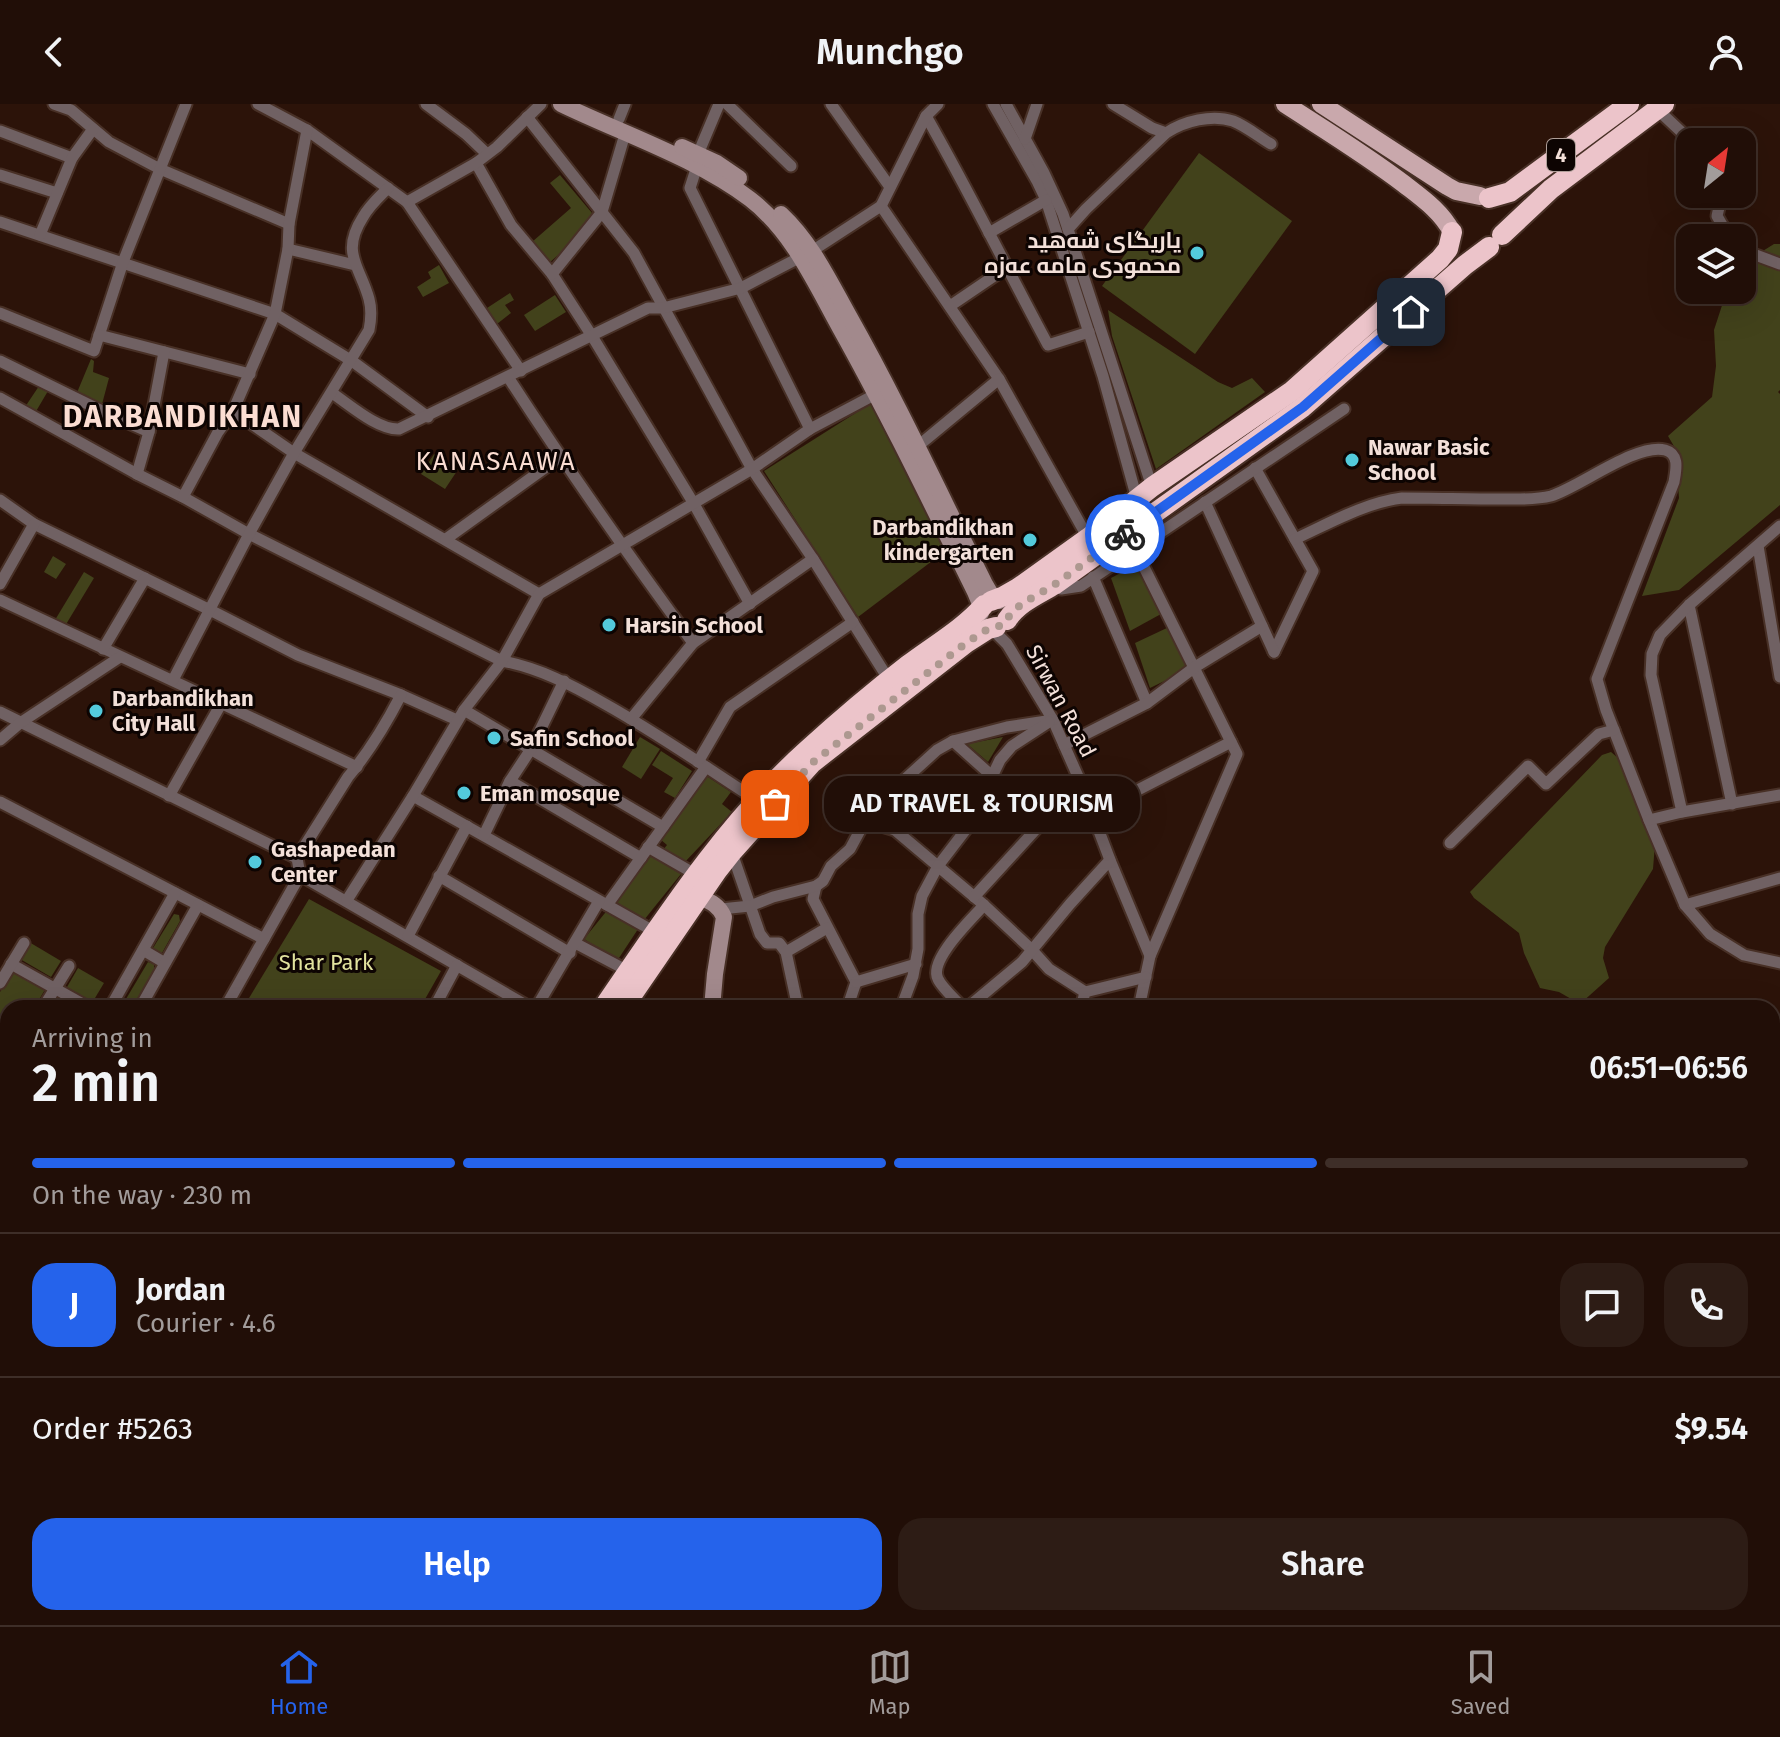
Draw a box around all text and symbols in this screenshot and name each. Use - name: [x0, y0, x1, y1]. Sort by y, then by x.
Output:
- icon: back: [32, 30, 76, 74]
- text: Munchgo: [816, 30, 964, 74]
- icon: person: [1704, 30, 1748, 74]
- north arrow: [1676, 128, 1756, 208]
- map controls: [1676, 128, 1756, 304]
- road number: 4: [1547, 139, 1575, 171]
- button: layers: [1676, 224, 1756, 304]
- place label: یاریگاى شه‌هید محمودى مامه‌ عه‌زه: [984, 227, 1181, 279]
- marker: یاریگاى شه‌هید محمودى مامه‌ عه‌زه: [1188, 244, 1206, 262]
- pin: [1377, 278, 1445, 346]
- icon: home: [1389, 290, 1433, 334]
- district label: DARBANDIKHAN: [63, 399, 303, 435]
- place label: Nawar Basic School: [1368, 434, 1490, 486]
- district label: KANASAAWA: [415, 446, 577, 477]
- marker: Nawar Basic School: [1343, 451, 1361, 469]
- courier: [1085, 494, 1165, 574]
- icon: bike: [1103, 512, 1147, 556]
- place label: Darbandikhan kindergarten: [872, 514, 1014, 566]
- marker: Darbandikhan kindergarten: [1021, 531, 1039, 549]
- place label: Harsin School: [625, 612, 764, 639]
- marker: Harsin School: [600, 616, 618, 634]
- street label: Sirwan Road: [1020, 640, 1102, 762]
- place label: Darbandikhan City Hall: [112, 685, 254, 737]
- marker: Darbandikhan City Hall: [87, 702, 105, 720]
- place label: Safin School: [510, 725, 634, 752]
- marker: Safin School: [485, 729, 503, 747]
- pin: [741, 770, 809, 838]
- callout: AD TRAVEL & TOURISM: [823, 776, 1139, 832]
- place label: Eman mosque: [480, 780, 620, 807]
- icon: bag: [753, 782, 797, 826]
- marker: Eman mosque: [455, 784, 473, 802]
- text: AD TRAVEL & TOURISM: [850, 788, 1114, 819]
- place label: Gashapedan Center: [271, 836, 396, 888]
- marker: Gashapedan Center: [246, 853, 264, 871]
- park label: Shar Park: [279, 949, 374, 976]
- text: Arriving in: [32, 1023, 153, 1054]
- text: 06:51–06:56: [1589, 1050, 1748, 1086]
- text: 2 min: [32, 1052, 160, 1115]
- text: On the way · 230 m: [32, 1180, 252, 1211]
- button: chat: [1560, 1263, 1644, 1347]
- button: phone: [1664, 1263, 1748, 1347]
- text: Jordan: [136, 1272, 226, 1308]
- text: J: [69, 1287, 79, 1323]
- text: Courier · 4.6: [136, 1308, 276, 1339]
- text: Order #5263: [32, 1411, 193, 1447]
- text: $9.54: [1675, 1411, 1748, 1447]
- button: Help: [32, 1518, 882, 1610]
- button: Share: [898, 1518, 1748, 1610]
- tab: Home: [270, 1645, 328, 1720]
- tab: Map: [868, 1645, 912, 1720]
- tab: Saved: [1451, 1645, 1510, 1720]

